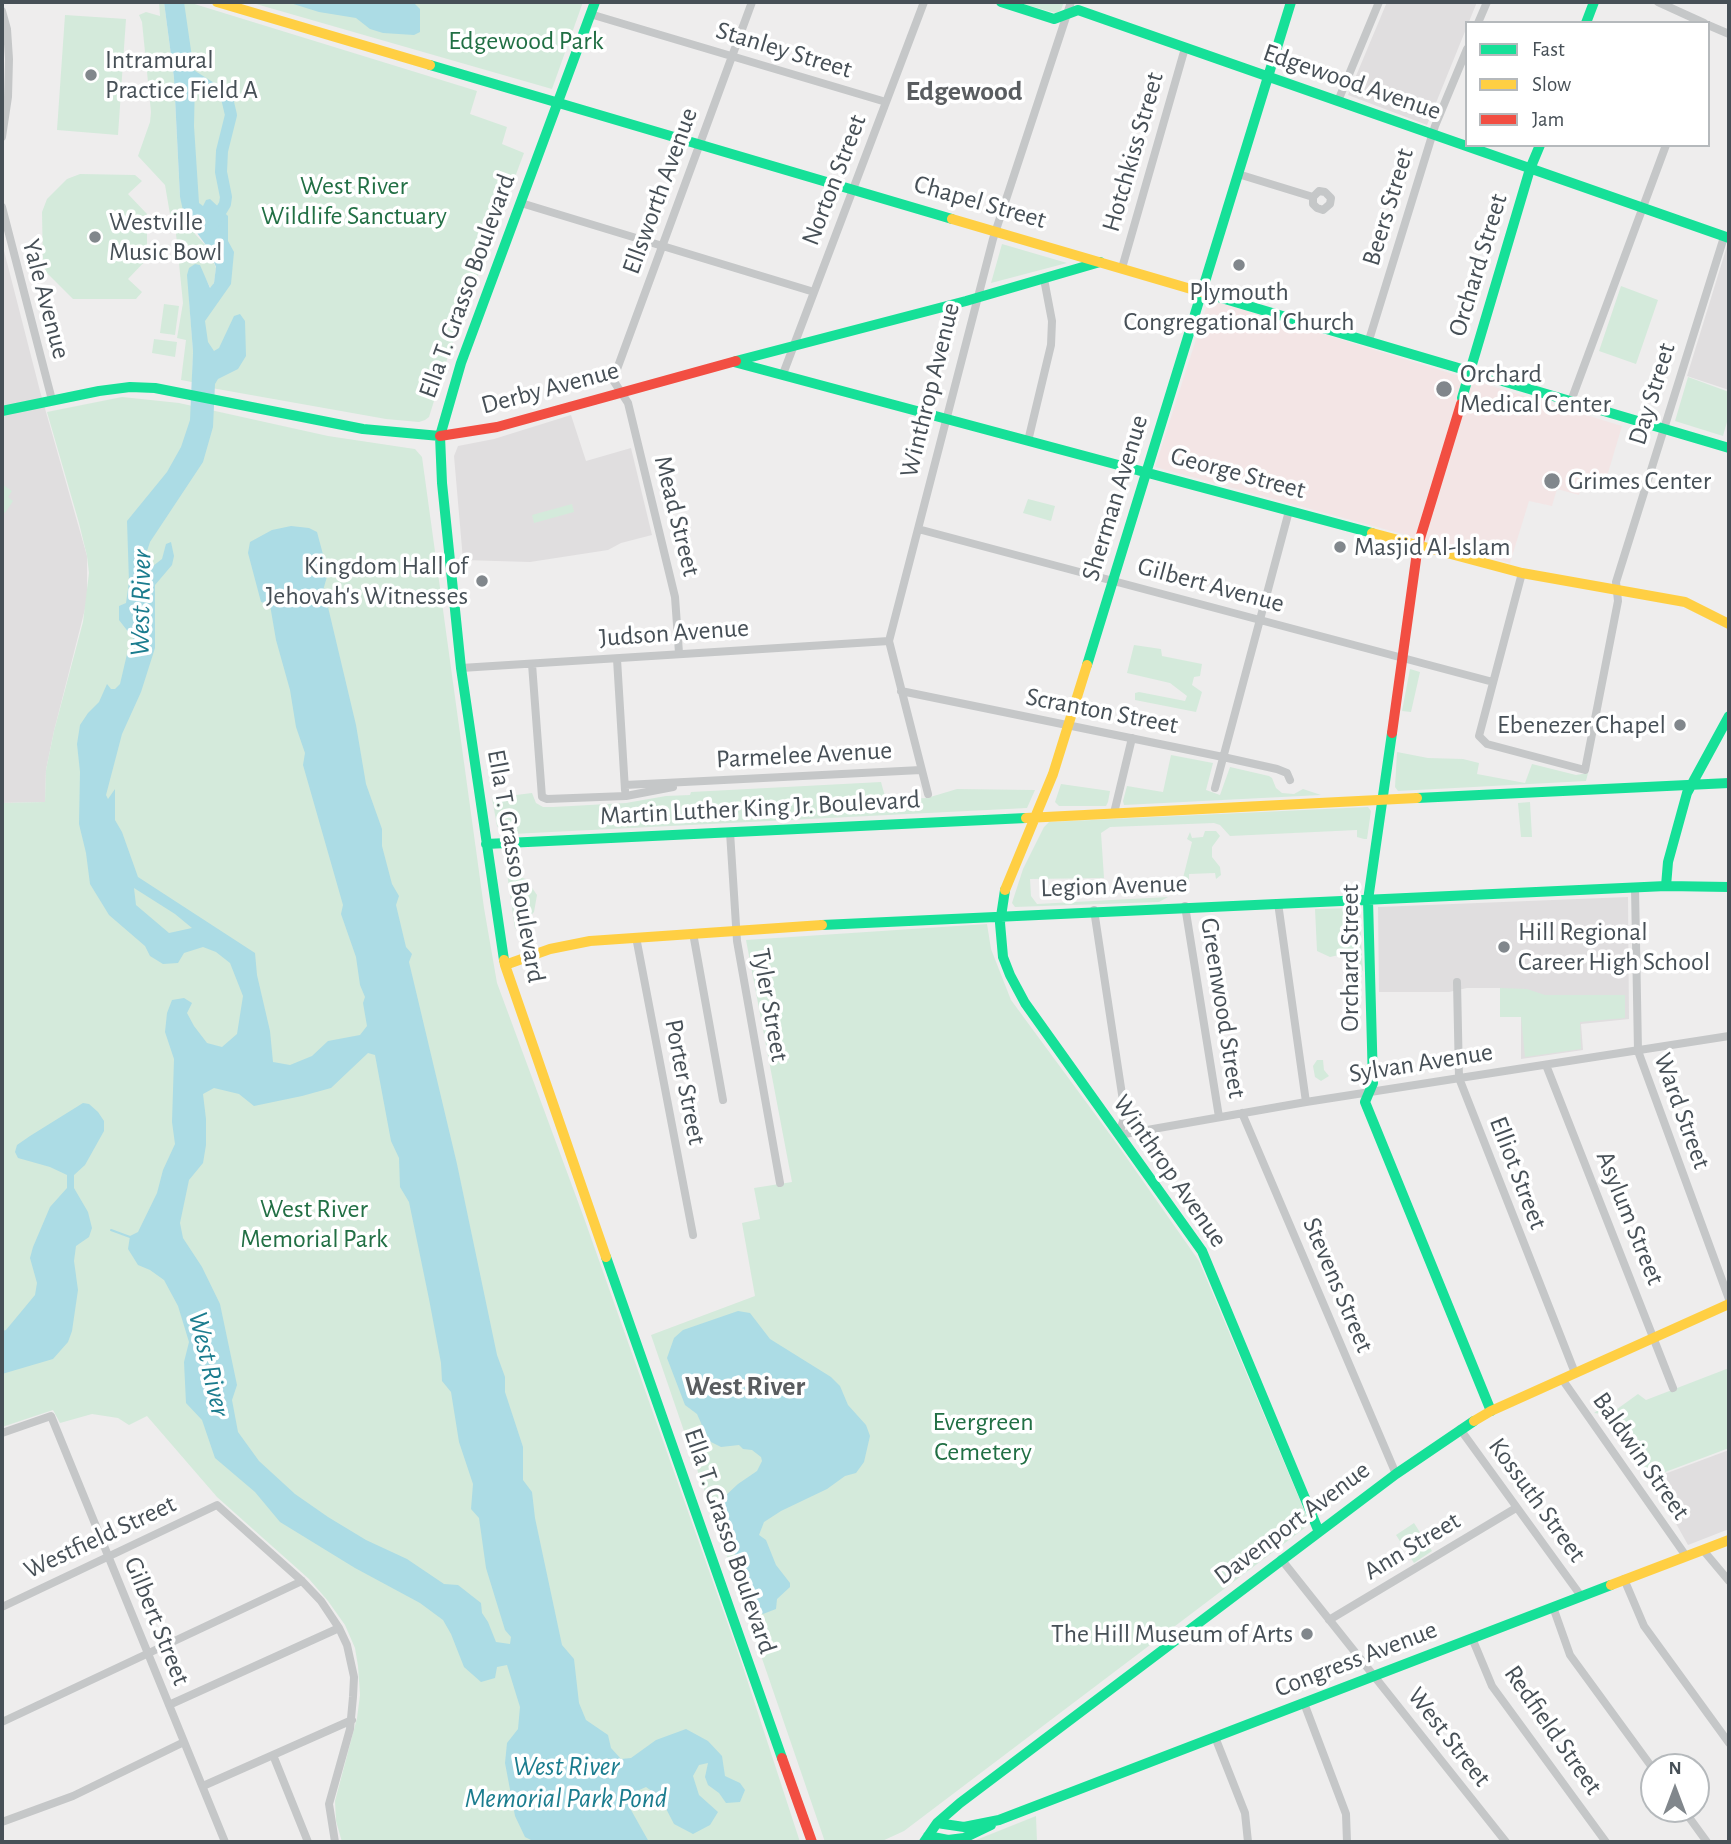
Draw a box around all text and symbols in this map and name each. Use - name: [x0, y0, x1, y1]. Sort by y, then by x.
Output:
- street label: Stanley Street: [712, 15, 856, 85]
- legend: [1465, 21, 1710, 147]
- park label: Edgewood Park: [448, 25, 604, 57]
- street label: Edgewood Avenue: [1259, 37, 1445, 127]
- text: Fast: [1532, 39, 1565, 60]
- place label: Intramural Practice Field A: [105, 44, 258, 106]
- marker: Intramural Practice Field A: [83, 67, 99, 83]
- street label: Hotchkiss Street: [1095, 69, 1171, 235]
- text: Slow: [1532, 74, 1571, 95]
- district label: Edgewood: [905, 75, 1023, 109]
- street label: Ellsworth Avenue: [615, 103, 705, 279]
- text: Jam: [1532, 109, 1564, 130]
- street label: Norton Street: [795, 110, 873, 250]
- street label: Beers Street: [1355, 144, 1421, 270]
- street label: Chapel Street: [910, 168, 1050, 236]
- park label: West River Wildlife Sanctuary: [261, 170, 447, 232]
- street label: Ella T. Grasso Boulevard: [412, 170, 522, 402]
- street label: Orchard Street: [1442, 190, 1514, 340]
- place label: Westville Music Bowl: [109, 206, 223, 268]
- marker: Westville Music Bowl: [87, 229, 103, 245]
- street label: Yale Avenue: [15, 236, 77, 362]
- marker: Plymouth Congregational Church: [1231, 257, 1247, 273]
- place label: Plymouth Congregational Church: [1123, 276, 1355, 338]
- street label: Winthrop Avenue: [893, 299, 967, 481]
- street label: Day Street: [1622, 339, 1682, 449]
- street label: Derby Avenue: [478, 355, 622, 421]
- place label: Orchard Medical Center: [1460, 358, 1611, 420]
- marker: Orchard Medical Center: [1434, 379, 1454, 399]
- street label: Sherman Avenue: [1075, 411, 1155, 585]
- street label: George Street: [1167, 440, 1309, 506]
- street label: Mead Street: [647, 453, 707, 579]
- place label: Grimes Center: [1568, 465, 1711, 497]
- marker: Grimes Center: [1542, 471, 1562, 491]
- place label: Masjid Al-Islam: [1354, 531, 1511, 563]
- marker: Masjid Al-Islam: [1332, 539, 1348, 555]
- water label: West River: [123, 549, 159, 657]
- place label: Kingdom Hall of Jehovah's Witnesses: [266, 550, 468, 612]
- street label: Gilbert Avenue: [1134, 550, 1288, 620]
- marker: Kingdom Hall of Jehovah's Witnesses: [474, 573, 490, 589]
- street label: Judson Avenue: [598, 612, 750, 654]
- street label: Scranton Street: [1023, 681, 1181, 741]
- place label: Ebenezer Chapel: [1497, 709, 1666, 741]
- marker: Ebenezer Chapel: [1672, 717, 1688, 733]
- street label: Parmelee Avenue: [715, 735, 893, 775]
- street label: Ella T. Grasso Boulevard: [480, 747, 552, 985]
- street label: Martin Luther King Jr. Boulevard: [599, 784, 921, 832]
- street label: Legion Avenue: [1040, 868, 1188, 904]
- street label: Orchard Street: [1334, 884, 1366, 1032]
- street label: Greenwood Street: [1193, 916, 1253, 1100]
- place label: Hill Regional Career High School: [1518, 916, 1710, 978]
- marker: Hill Regional Career High School: [1496, 939, 1512, 955]
- street label: Tyler Street: [745, 946, 795, 1064]
- street label: Porter Street: [658, 1017, 712, 1147]
- street label: Sylvan Avenue: [1347, 1036, 1495, 1090]
- street label: Ward Street: [1647, 1049, 1717, 1173]
- street label: Winthrop Avenue: [1106, 1089, 1234, 1253]
- street label: Elliot Street: [1482, 1112, 1554, 1234]
- street label: Asylum Street: [1589, 1147, 1671, 1289]
- park label: West River Memorial Park: [240, 1193, 388, 1254]
- street label: Stevens Street: [1296, 1213, 1380, 1357]
- water label: West River: [181, 1308, 237, 1420]
- district label: West River: [685, 1370, 805, 1404]
- street label: Baldwin Street: [1586, 1386, 1696, 1526]
- park label: Evergreen Cemetery: [932, 1406, 1034, 1468]
- street label: Ella T. Grasso Boulevard: [677, 1424, 783, 1658]
- street label: Kossuth Street: [1481, 1432, 1593, 1568]
- street label: Davenport Avenue: [1208, 1454, 1376, 1592]
- street label: Westfield Street: [19, 1488, 181, 1586]
- street label: Ann Street: [1358, 1505, 1466, 1587]
- street label: Gilbert Street: [117, 1552, 197, 1690]
- street label: Congress Avenue: [1270, 1614, 1442, 1704]
- place label: The Hill Museum of Arts: [1051, 1618, 1293, 1650]
- marker: The Hill Museum of Arts: [1299, 1626, 1315, 1642]
- street label: Redfield Street: [1497, 1659, 1609, 1801]
- street label: West Street: [1401, 1681, 1497, 1793]
- water label: West River Memorial Park Pond: [465, 1750, 667, 1816]
- north arrow: [1640, 1753, 1710, 1823]
- text: N: [1668, 1759, 1682, 1778]

